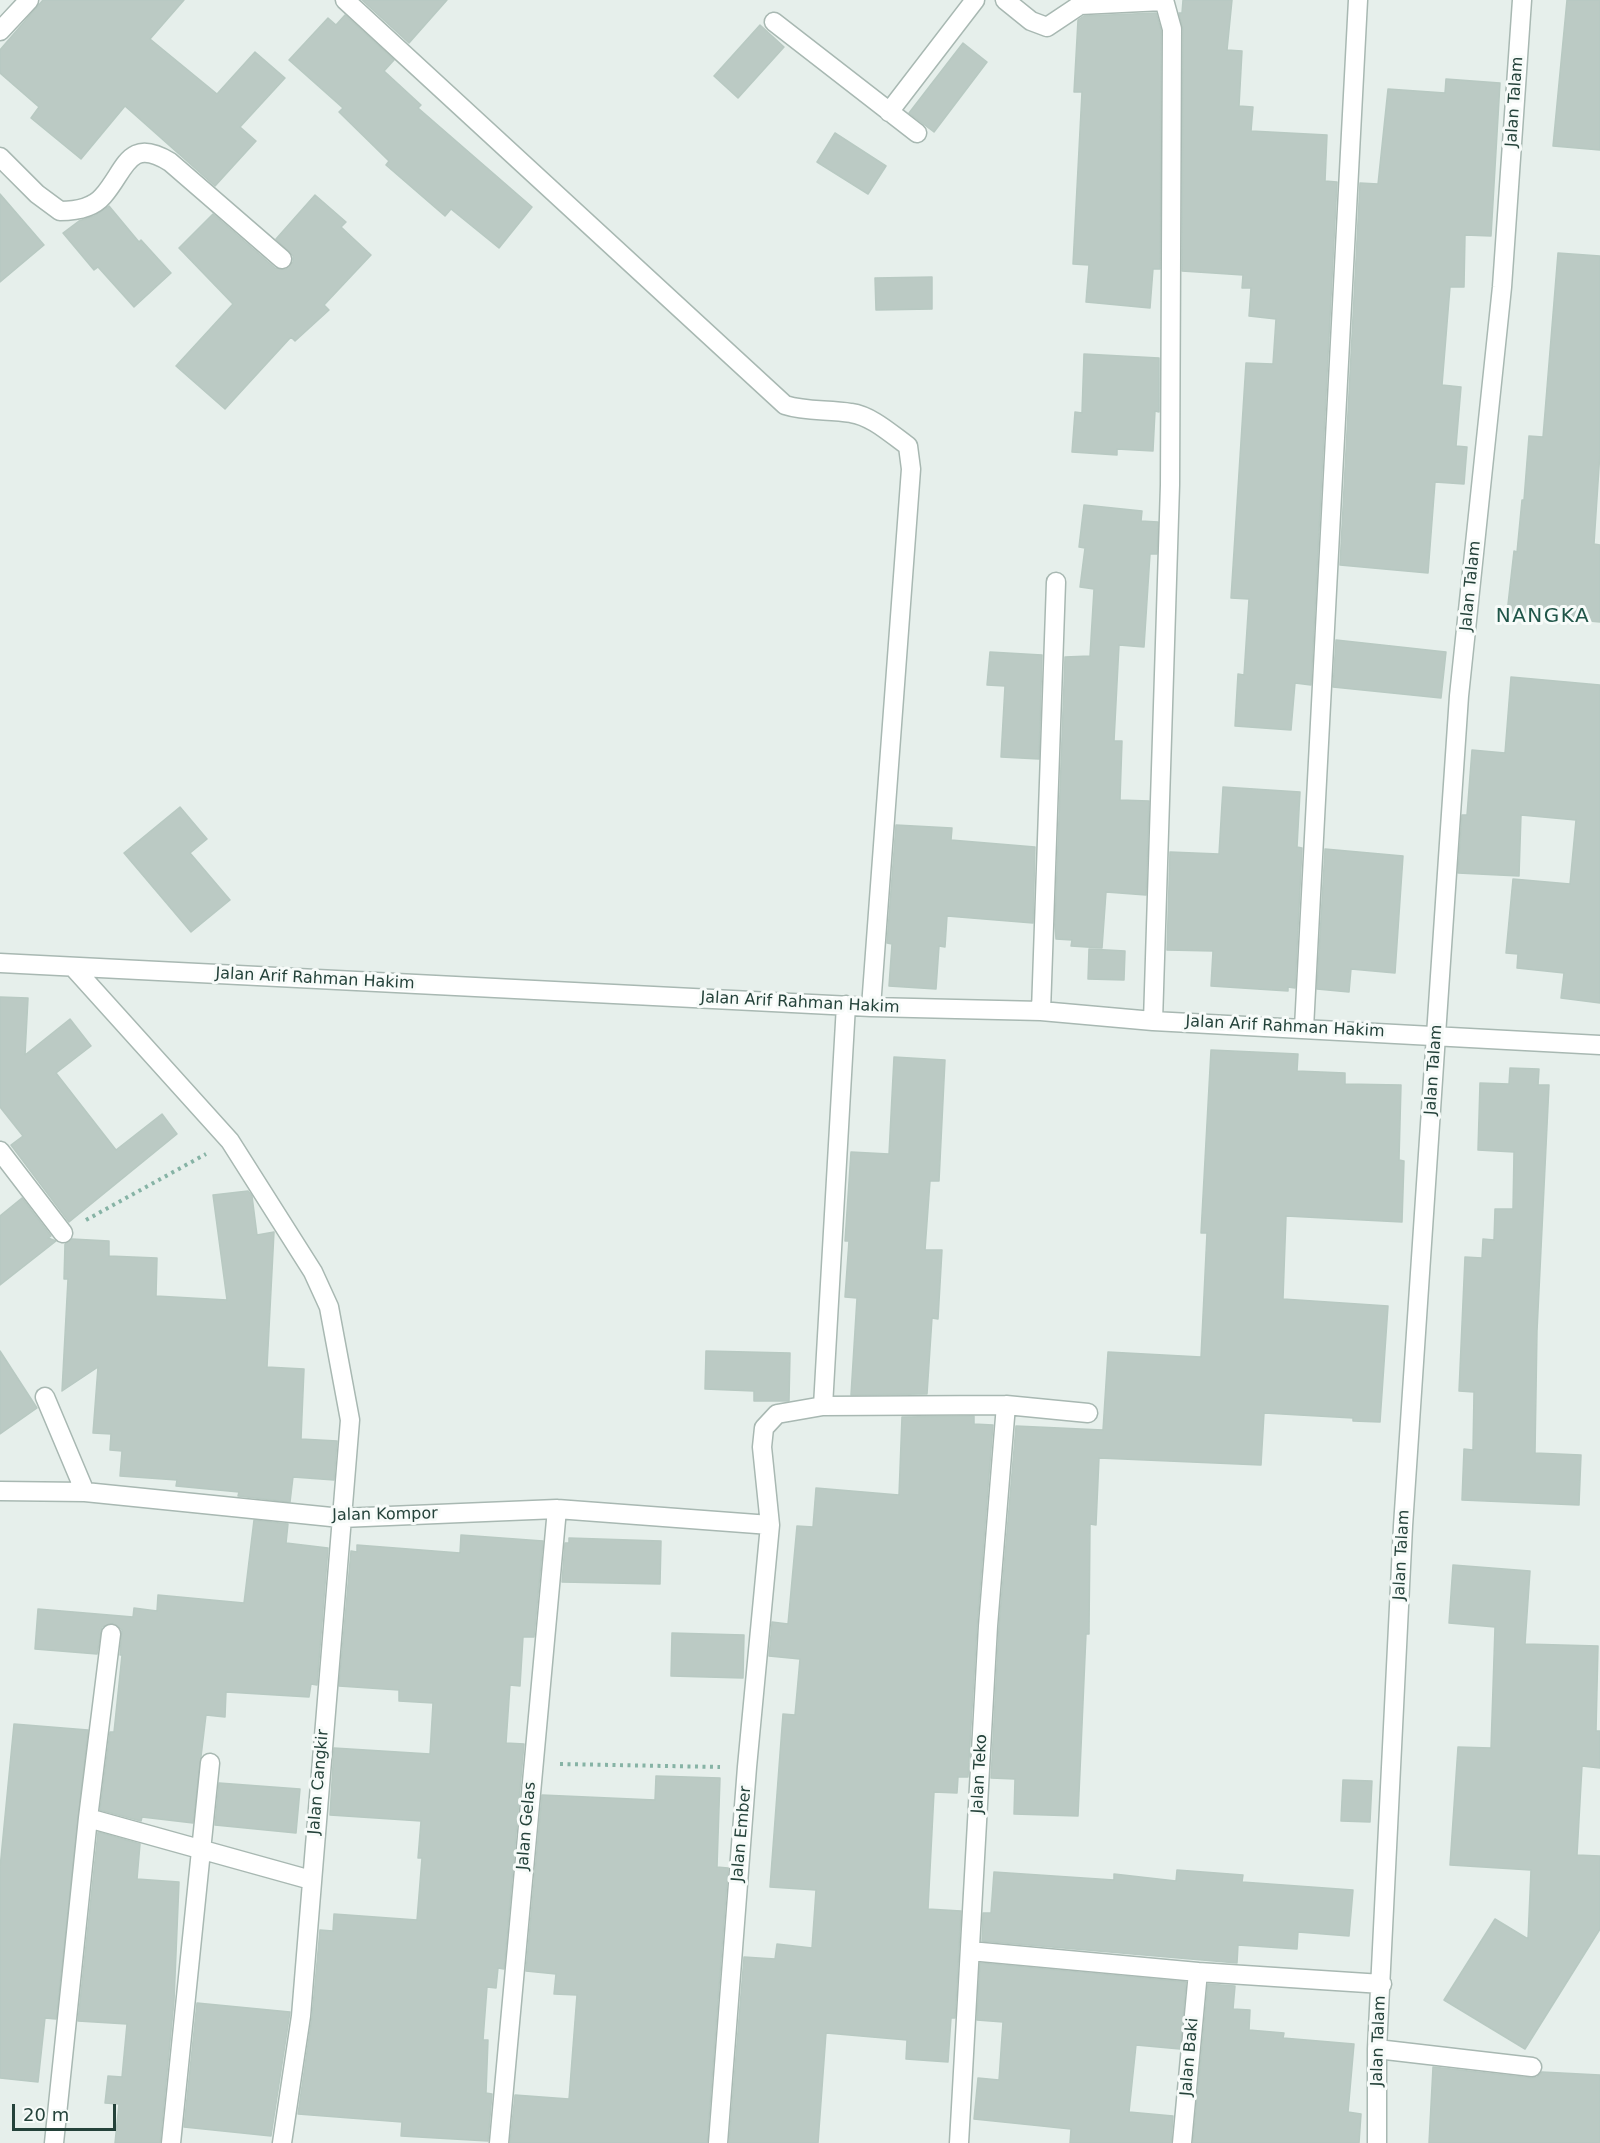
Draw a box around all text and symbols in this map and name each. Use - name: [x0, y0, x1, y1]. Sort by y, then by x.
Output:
- street label: Jalan Talam: [1502, 56, 1528, 148]
- street label: Jalan Talam: [1457, 540, 1485, 632]
- district label: NANGKA: [1496, 605, 1590, 629]
- street label: Jalan Arif Rahman Hakim: [215, 964, 415, 994]
- street label: Jalan Arif Rahman Hakim: [700, 988, 900, 1018]
- street label: Jalan Arif Rahman Hakim: [1185, 1012, 1385, 1042]
- street label: Jalan Talam: [1421, 1024, 1447, 1116]
- street label: Jalan Kompor: [332, 1504, 438, 1526]
- street label: Jalan Talam: [1390, 1509, 1414, 1601]
- street label: Jalan Cangkir: [305, 1729, 333, 1835]
- street label: Jalan Teko: [968, 1734, 992, 1814]
- street label: Jalan Gelas: [514, 1781, 540, 1871]
- street label: Jalan Ember: [728, 1785, 756, 1883]
- street label: Jalan Talam: [1368, 1995, 1390, 2087]
- street label: Jalan Baki: [1177, 2017, 1203, 2097]
- scale bar: [15, 2092, 118, 2130]
- text: 20 m: [23, 2104, 69, 2125]

